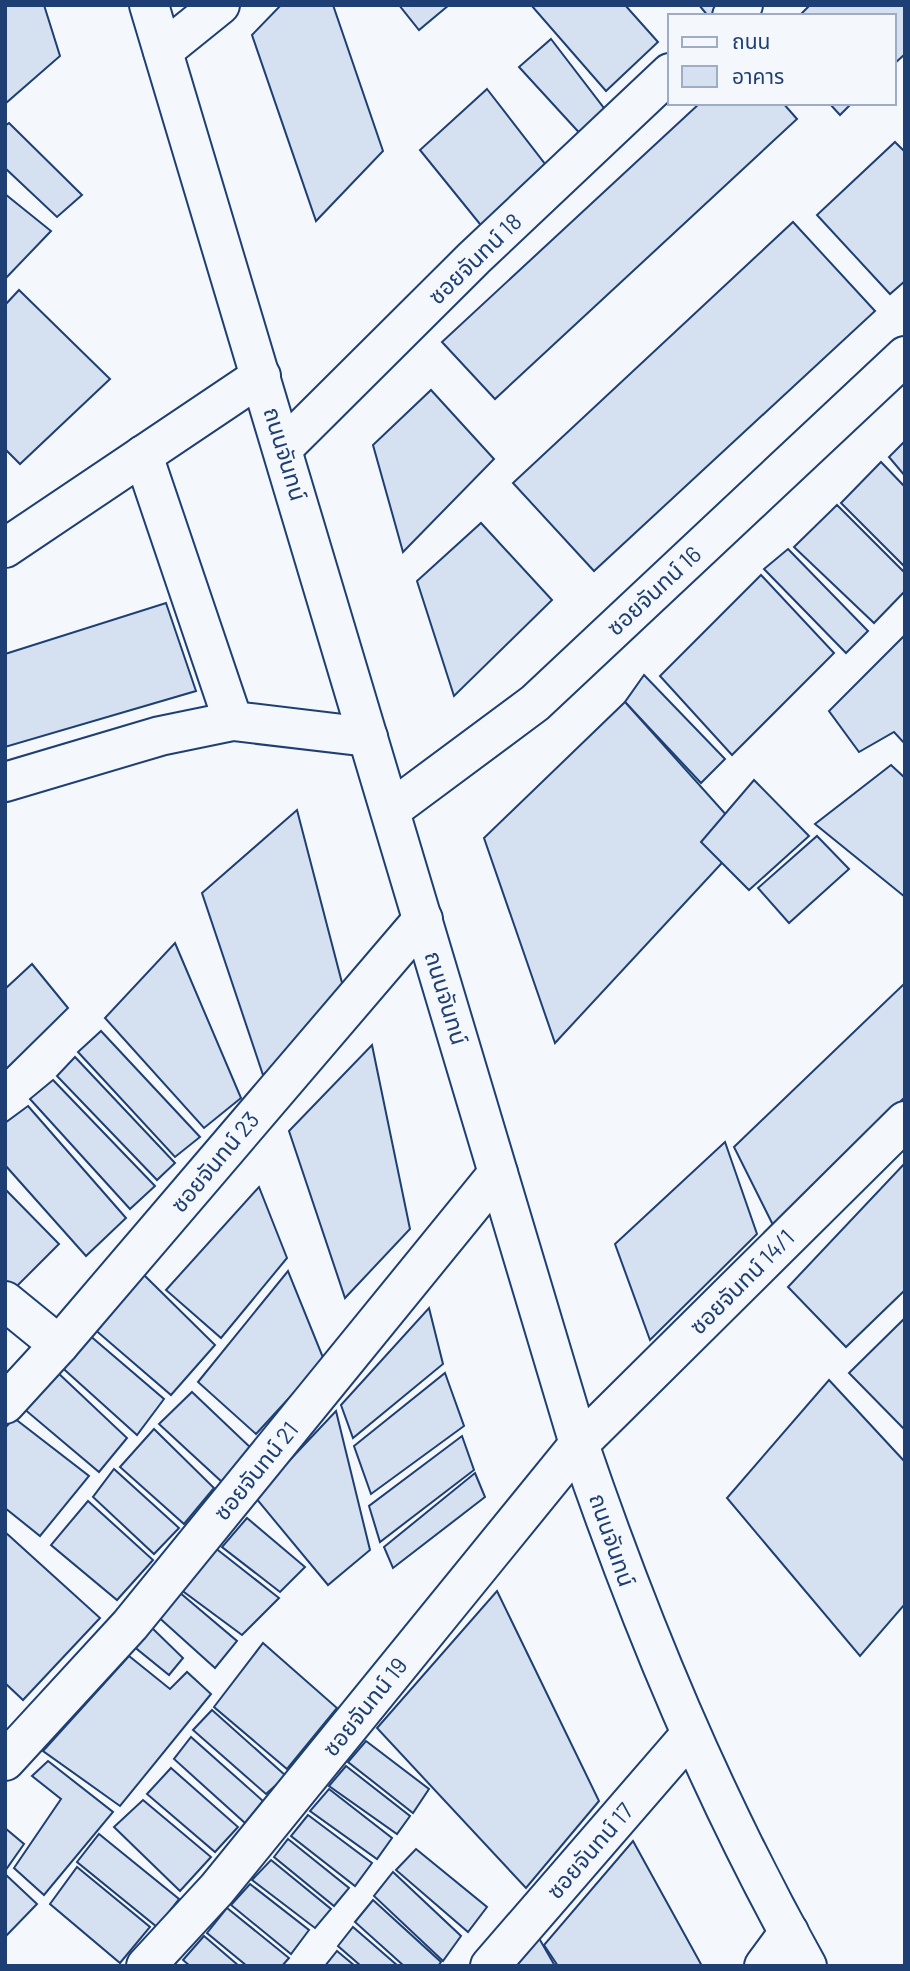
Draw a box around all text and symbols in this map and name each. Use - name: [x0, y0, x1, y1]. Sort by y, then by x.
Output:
- legend: [668, 14, 896, 105]
- text: ถนน: [732, 28, 770, 53]
- text: อาคาร: [732, 63, 784, 88]
- street label: ซอยจันทน์ 18: [422, 207, 527, 310]
- street label: ถนนจันทน์: [258, 403, 313, 504]
- street label: ซอยจันทน์ 16: [600, 540, 706, 641]
- street label: ถนนจันทน์: [419, 947, 474, 1048]
- street label: ซอยจันทน์ 23: [164, 1105, 264, 1217]
- street label: ซอยจันทน์ 14/1: [683, 1223, 800, 1340]
- street label: ซอยจันทน์ 21: [207, 1415, 303, 1525]
- street label: ถนนจันทน์: [584, 1489, 642, 1590]
- street label: ซอยจันทน์ 19: [316, 1651, 412, 1761]
- street label: ซอยจันทน์ 17: [540, 1797, 638, 1904]

